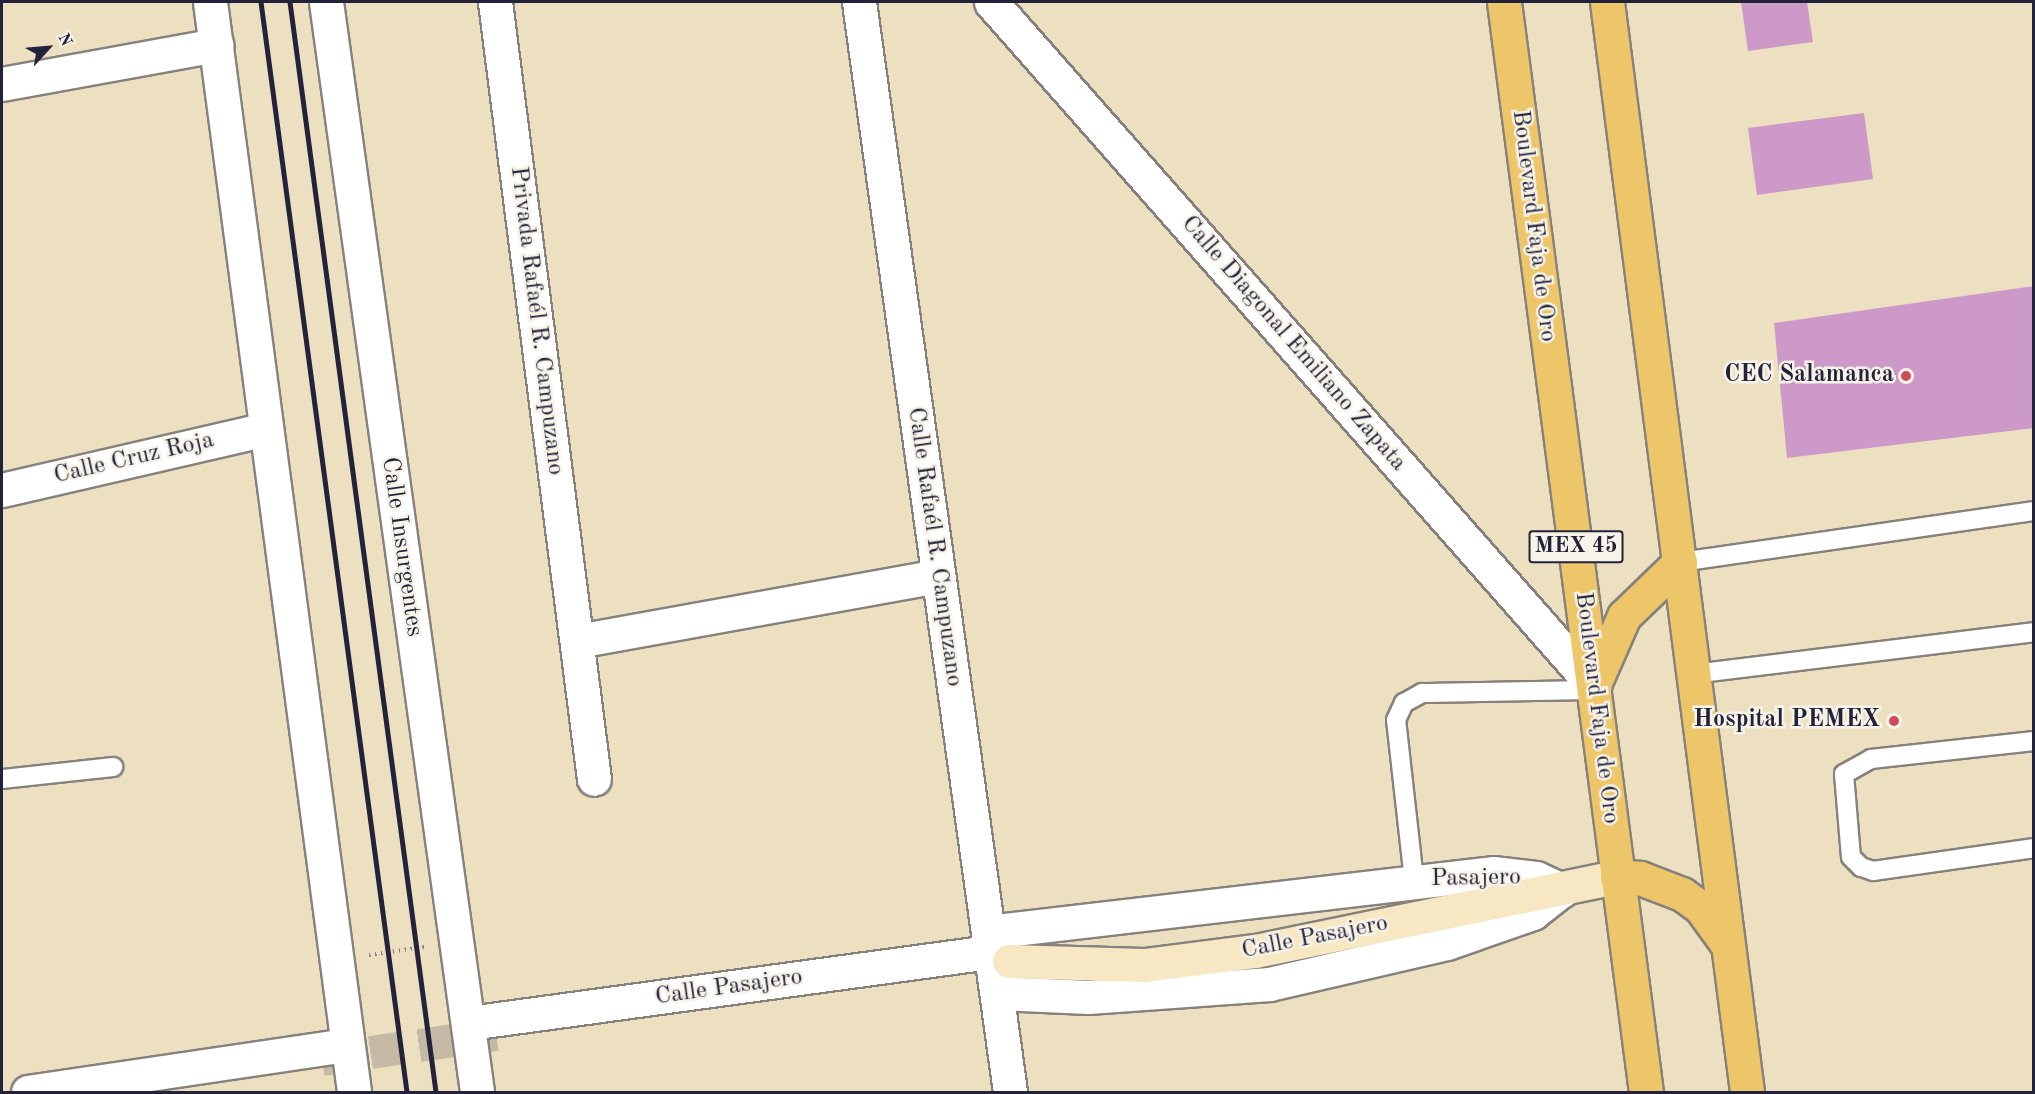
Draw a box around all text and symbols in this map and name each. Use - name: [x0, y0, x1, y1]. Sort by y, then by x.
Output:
- north arrow: [18, 18, 78, 78]
- text: N: [54, 31, 74, 49]
- street label: Boulevard Faja de Oro: [1504, 108, 1562, 344]
- street label: Privada Rafaél R. Campuzano: [503, 165, 569, 477]
- street label: Calle Diagonal Emiliano Zapata: [1174, 210, 1412, 478]
- place label: CEC Salamanca: [1724, 362, 1894, 390]
- marker: CEC Salamanca: [1899, 369, 1913, 383]
- street label: Calle Rafaél R. Campuzano: [900, 405, 968, 689]
- street label: Calle Cruz Roja: [51, 427, 217, 491]
- street label: Calle Insurgentes: [374, 455, 428, 639]
- road number: MEX 45: [1528, 528, 1624, 566]
- street label: Boulevard Faja de Oro: [1567, 590, 1625, 826]
- place label: Hospital PEMEX: [1693, 707, 1880, 735]
- marker: Hospital PEMEX: [1885, 712, 1903, 730]
- street label: Pasajero: [1431, 864, 1521, 894]
- street label: Calle Pasajero: [1239, 910, 1391, 966]
- street label: Calle Pasajero: [653, 963, 805, 1013]

